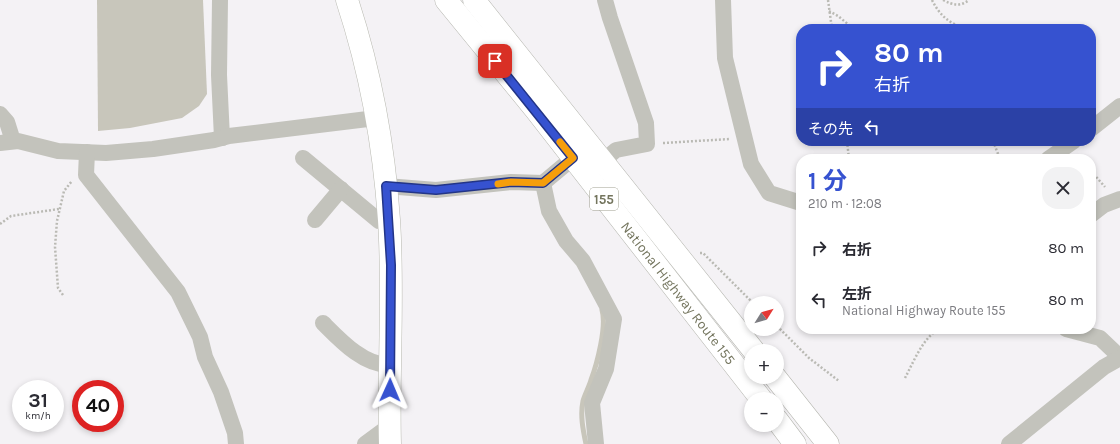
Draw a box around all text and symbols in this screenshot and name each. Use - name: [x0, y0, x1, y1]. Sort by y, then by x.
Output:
- text: 80 m: [874, 36, 943, 69]
- icon: right: [808, 40, 860, 92]
- pin: [478, 44, 512, 78]
- icon: arrive: [484, 50, 506, 72]
- text: 右折: [874, 74, 910, 96]
- icon: left: [861, 116, 883, 138]
- text: その先: [808, 120, 853, 138]
- text: 1 分: [808, 167, 847, 195]
- button: close: [1042, 167, 1084, 209]
- road number: 155: [590, 188, 618, 210]
- text: 210 m · 12:08: [808, 196, 882, 211]
- street label: National Highway Route 155: [617, 219, 739, 368]
- icon: right: [808, 237, 830, 259]
- text: 80 m: [1048, 239, 1084, 257]
- text: 右折: [842, 241, 872, 259]
- text: 左折: [842, 285, 872, 303]
- icon: left: [808, 289, 830, 311]
- text: 80 m: [1048, 291, 1084, 309]
- north arrow: [744, 296, 784, 336]
- map controls: [744, 296, 784, 432]
- text: National Highway Route 155: [842, 303, 1006, 318]
- button: +: [744, 344, 784, 384]
- position arrow: [369, 369, 411, 411]
- speed limit sign: 40: [72, 380, 124, 432]
- text: 31: [28, 389, 48, 412]
- button: −: [744, 392, 784, 432]
- text: km/h: [25, 410, 51, 422]

